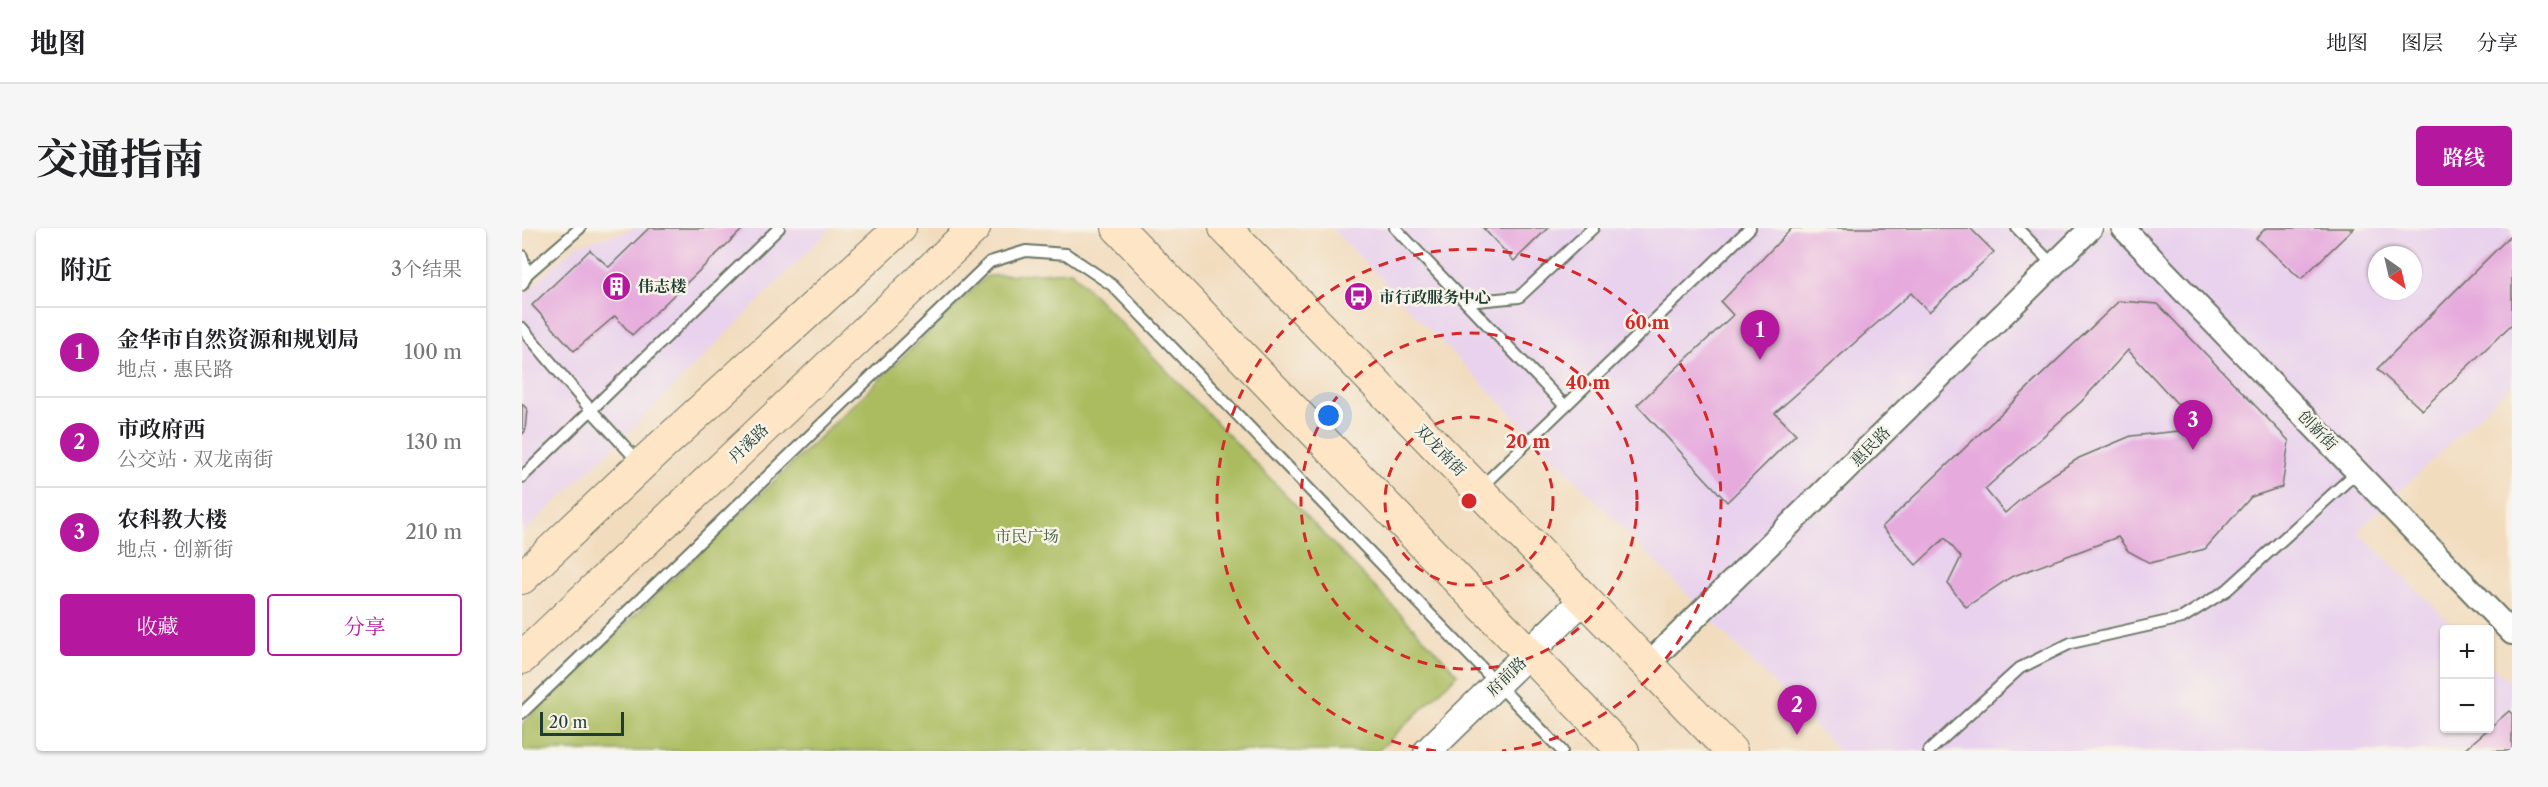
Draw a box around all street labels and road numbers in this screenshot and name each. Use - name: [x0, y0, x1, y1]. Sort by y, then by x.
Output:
- street label: 创新街: [2294, 406, 2342, 454]
- street label: 丹溪路: [724, 419, 772, 467]
- street label: 双龙南街: [1412, 420, 1470, 480]
- street label: 惠民路: [1846, 422, 1894, 470]
- street label: 府前路: [1482, 652, 1530, 700]

